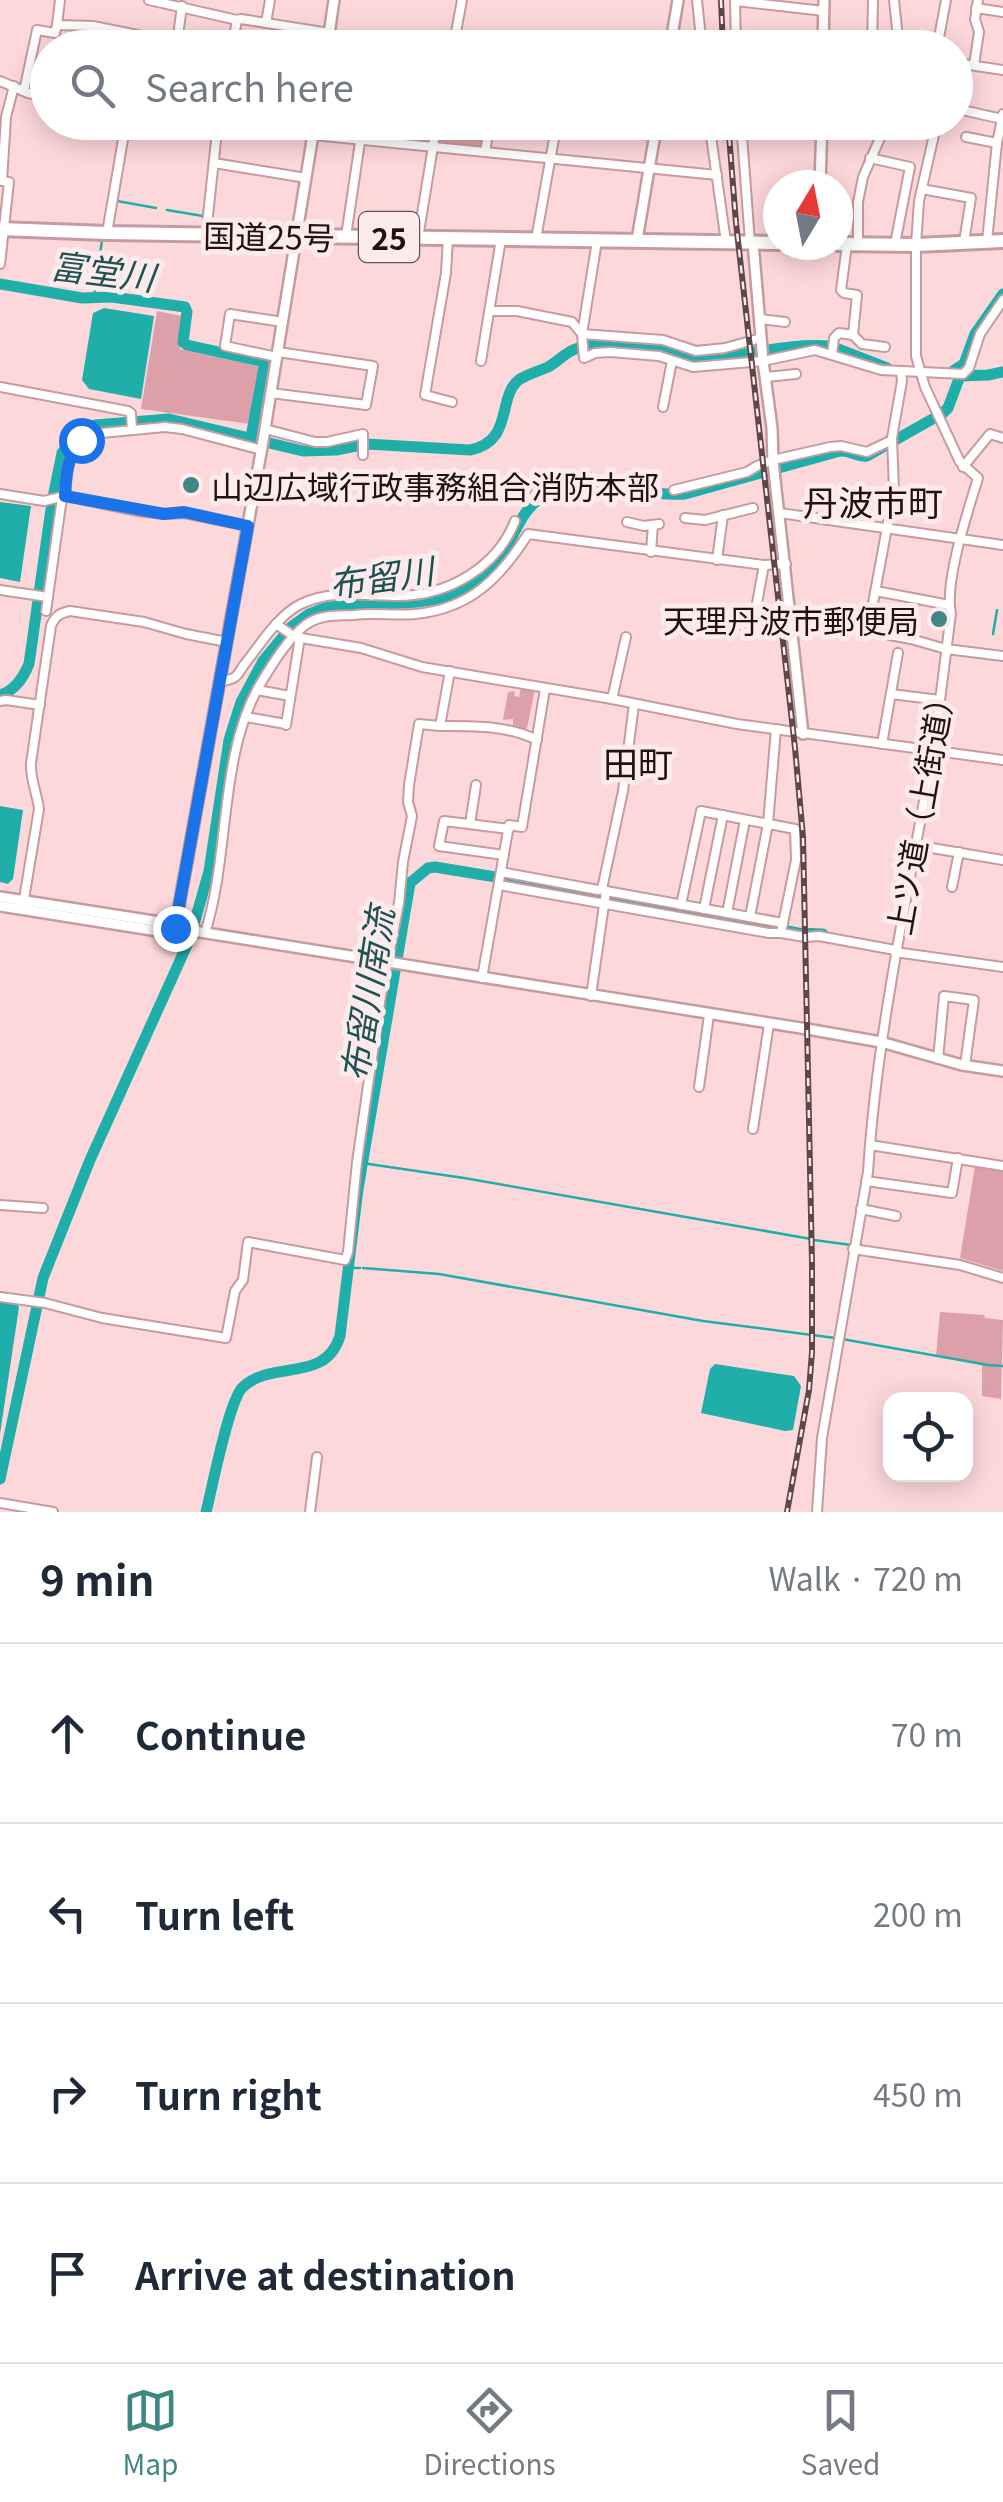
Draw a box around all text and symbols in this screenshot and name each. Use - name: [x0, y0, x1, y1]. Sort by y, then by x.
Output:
- search box: [30, 30, 973, 140]
- icon: search: [65, 58, 120, 113]
- text: Search here: [145, 58, 354, 113]
- north arrow: [763, 170, 853, 260]
- street label: 国道25号: [203, 211, 335, 259]
- road number: 25: [359, 212, 419, 262]
- water label: 富堂川: [48, 237, 162, 301]
- route start: [59, 418, 105, 464]
- place label: 山辺広域行政事務組合消防本部: [211, 462, 659, 508]
- marker: 山辺広域行政事務組合消防本部: [180, 474, 202, 496]
- district label: 丹波市町: [803, 475, 943, 526]
- water label: 布留川: [325, 542, 440, 608]
- place label: 天理丹波市郵便局: [663, 596, 919, 642]
- marker: 天理丹波市郵便局: [928, 608, 950, 630]
- street label: 上ツ道（上街道）: [874, 678, 964, 938]
- district label: 田町: [603, 736, 673, 787]
- water label: 布留川南流: [326, 899, 405, 1084]
- route end: [153, 906, 199, 952]
- map controls: [883, 1392, 973, 1482]
- button: locate: [883, 1392, 973, 1482]
- text: 9 min: [40, 1547, 155, 1608]
- text: Walk · 720 m: [768, 1554, 963, 1600]
- icon: ahead: [40, 1706, 95, 1761]
- text: Continue: [135, 1706, 306, 1761]
- text: 70 m: [891, 1710, 963, 1756]
- icon: left: [40, 1886, 95, 1941]
- text: Turn left: [135, 1886, 294, 1941]
- text: 200 m: [873, 1890, 963, 1936]
- icon: right: [40, 2066, 95, 2121]
- text: Turn right: [135, 2066, 322, 2121]
- text: 450 m: [873, 2070, 963, 2116]
- icon: arrive: [40, 2246, 95, 2301]
- text: Arrive at destination: [135, 2246, 516, 2301]
- tab: Map: [123, 2383, 178, 2483]
- tab: Directions: [423, 2383, 556, 2483]
- tab: Saved: [801, 2383, 880, 2483]

